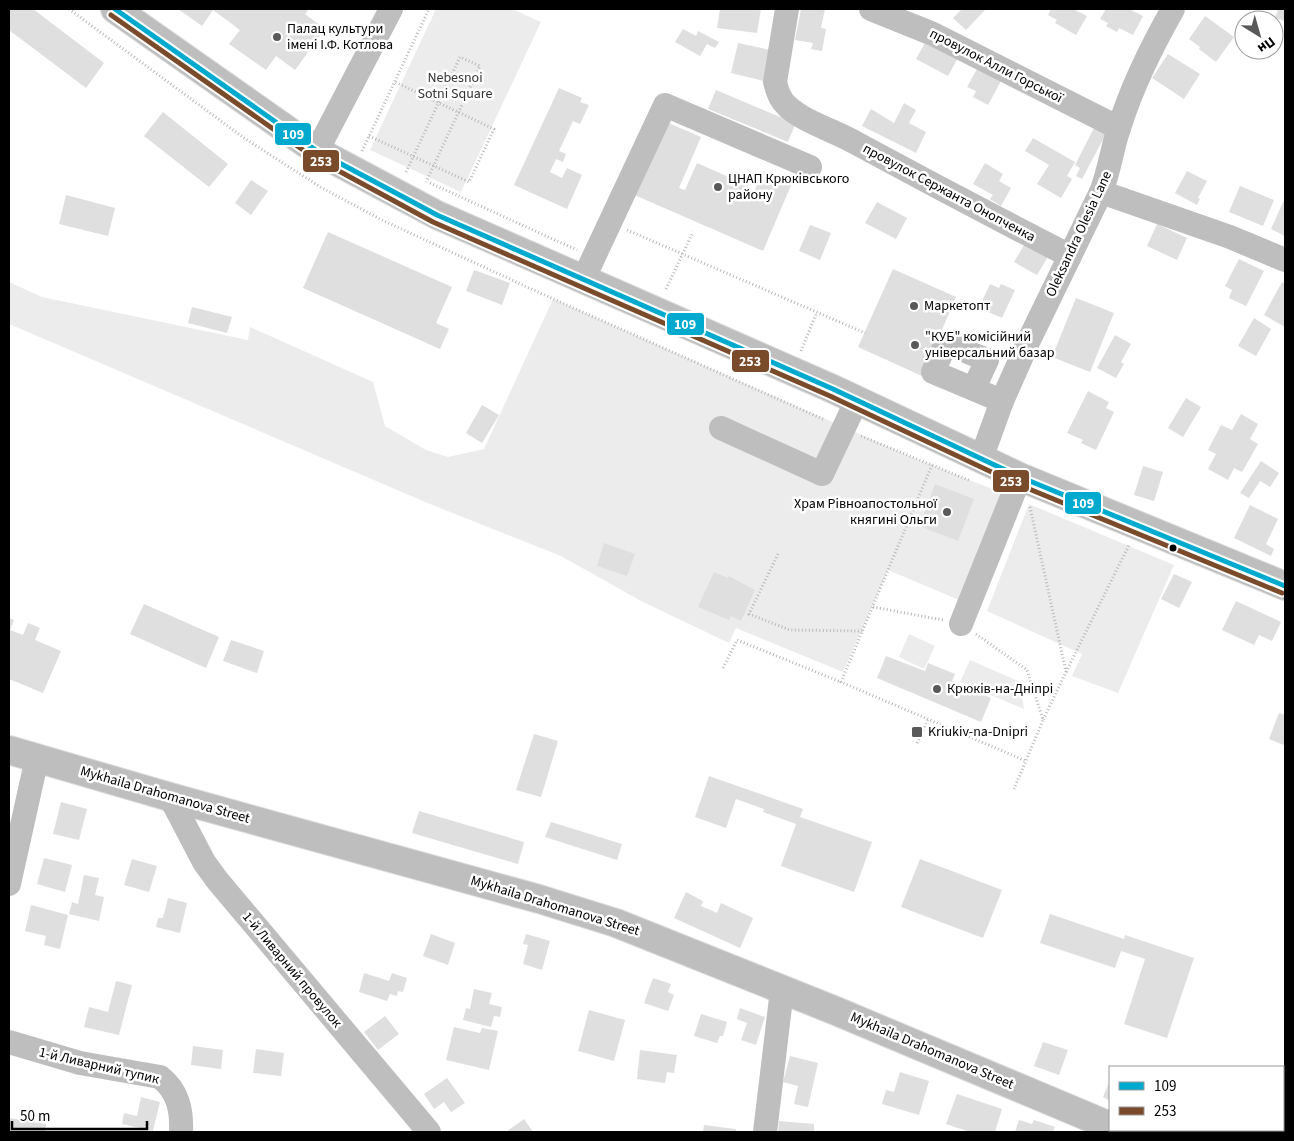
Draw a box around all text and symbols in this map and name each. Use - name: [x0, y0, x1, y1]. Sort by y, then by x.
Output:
- north arrow: [1234, 10, 1284, 60]
- place label: Палац культури імені І.Ф. Котлова: [287, 19, 393, 55]
- street label: провулок Алли Горської: [926, 24, 1066, 108]
- marker: Палац культури імені І.Ф. Котлова: [271, 31, 283, 43]
- text: Пн: [1253, 31, 1279, 58]
- park label: Nebesnoi Sotni Square: [417, 68, 493, 104]
- line badge: 109: [274, 122, 312, 146]
- text: 109: [282, 125, 304, 145]
- street label: провулок Сержанта Онопченка: [859, 139, 1039, 247]
- line badge: 253: [302, 149, 340, 173]
- text: 253: [310, 152, 332, 172]
- street label: Oleksandra Olesia Lane: [1041, 168, 1117, 300]
- place label: ЦНАП Крюківського району: [728, 169, 849, 205]
- marker: ЦНАП Крюківського району: [712, 181, 724, 193]
- place label: Маркетопт: [924, 296, 991, 316]
- marker: Маркетопт: [908, 300, 920, 312]
- line badge: 109: [666, 312, 705, 336]
- text: 109: [674, 315, 696, 335]
- place label: "КУБ" комісійний універсальний базар: [925, 327, 1055, 363]
- marker: "КУБ" комісійний універсальний базар: [909, 339, 921, 351]
- line badge: 253: [731, 349, 770, 373]
- text: 253: [739, 352, 761, 372]
- line badge: 253: [992, 469, 1030, 493]
- text: 253: [1000, 472, 1022, 492]
- line badge: 109: [1064, 491, 1102, 515]
- place label: Храм Рівноапостольної княгині Ольги: [794, 494, 938, 530]
- text: 109: [1072, 494, 1094, 514]
- marker: Храм Рівноапостольної княгині Ольги: [941, 506, 953, 518]
- unlabelled marker: [1168, 543, 1178, 553]
- place label: Крюків-на-Дніпрі: [947, 679, 1053, 699]
- marker: Крюків-на-Дніпрі: [931, 683, 943, 695]
- place label: Kriukiv-na-Dnipri: [928, 722, 1028, 742]
- marker: Kriukiv-na-Dnipri: [910, 725, 924, 739]
- street label: Mykhaila Drahomanova Street: [78, 761, 252, 829]
- street label: Mykhaila Drahomanova Street: [468, 871, 642, 941]
- street label: 1-й Ливарний провулок: [238, 908, 347, 1032]
- street label: Mykhaila Drahomanova Street: [847, 1007, 1017, 1095]
- street label: 1-й Ливарний тупик: [37, 1042, 161, 1090]
- legend: [1109, 1066, 1284, 1131]
- text: 109: [1154, 1076, 1176, 1097]
- scale bar: [12, 1098, 148, 1130]
- text: 253: [1154, 1101, 1176, 1122]
- text: 50 m: [20, 1106, 50, 1127]

